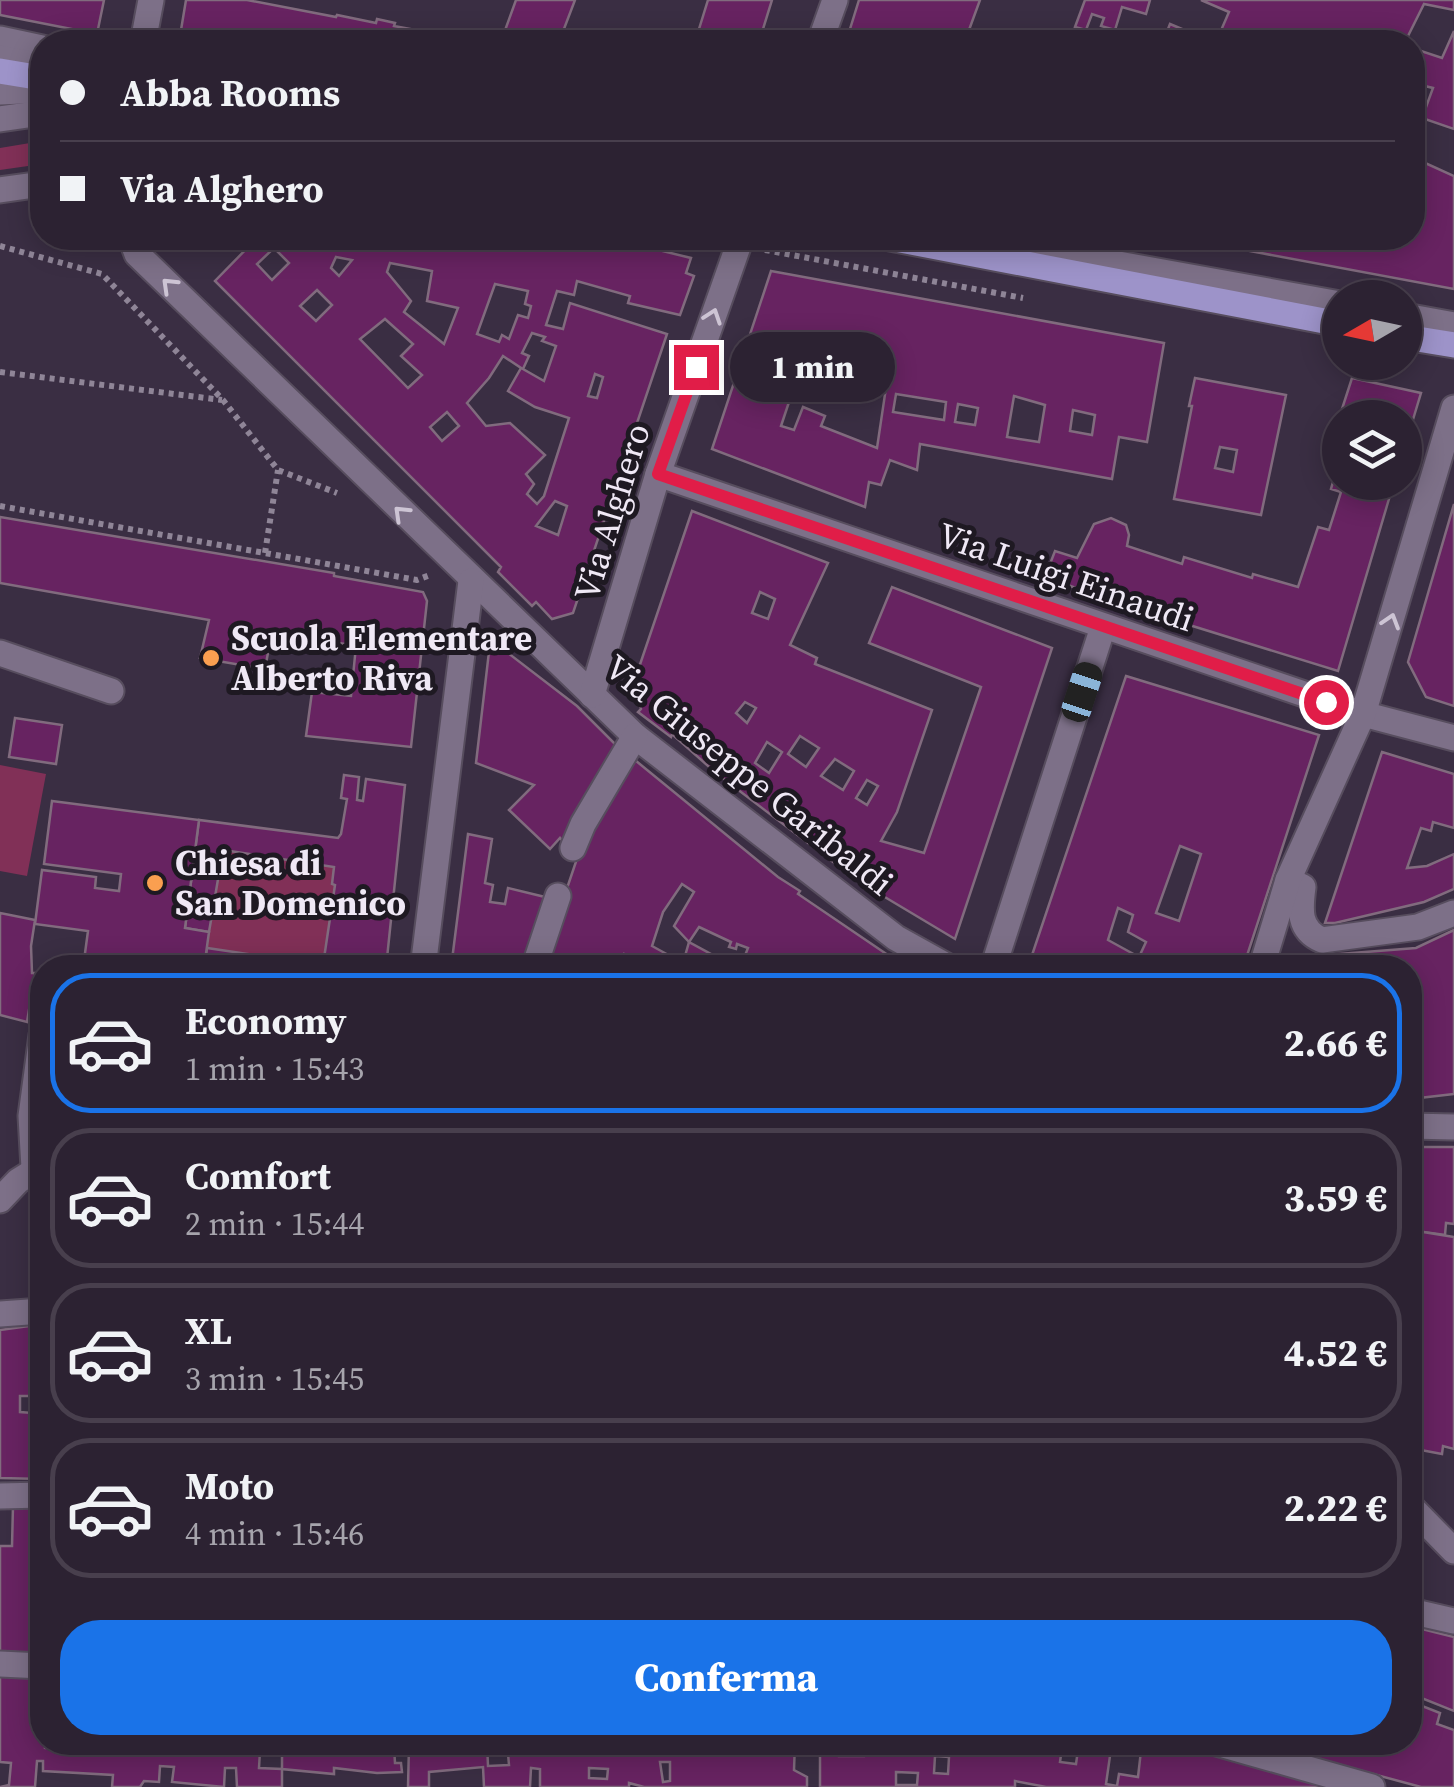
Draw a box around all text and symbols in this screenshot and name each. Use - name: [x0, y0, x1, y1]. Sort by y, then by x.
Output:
- text: Abba Rooms: [120, 67, 340, 119]
- text: Via Alghero: [120, 163, 324, 215]
- one-way arrow: [162, 279, 180, 297]
- north arrow: [1322, 280, 1422, 380]
- map controls: [1322, 280, 1422, 500]
- one-way arrow: [702, 309, 722, 326]
- callout: 1 min: [731, 332, 896, 402]
- route end: [674, 345, 719, 390]
- text: 1 min: [771, 345, 854, 389]
- button: layers: [1322, 400, 1422, 500]
- street label: Via Alghero: [562, 418, 662, 606]
- one-way arrow: [395, 506, 413, 524]
- street label: Via Luigi Einaudi: [932, 511, 1200, 643]
- one-way arrow: [1379, 613, 1400, 630]
- place label: Scuola Elementare Alberto Riva: [231, 614, 532, 702]
- street label: Via Giuseppe Garibaldi: [595, 644, 903, 906]
- marker: Scuola Elementare Alberto Riva: [200, 647, 222, 669]
- car: [1058, 659, 1106, 725]
- route start: [1304, 680, 1349, 725]
- place label: Chiesa di San Domenico: [175, 839, 406, 927]
- marker: Chiesa di San Domenico: [144, 872, 166, 894]
- text: Economy: [185, 995, 347, 1047]
- icon: car: [65, 998, 155, 1088]
- text: 2.66 €: [1284, 1017, 1387, 1069]
- text: 1 min · 15:43: [185, 1047, 364, 1091]
- text: Comfort: [185, 1150, 331, 1202]
- icon: car: [65, 1153, 155, 1243]
- text: 3.59 €: [1284, 1172, 1387, 1224]
- text: 2 min · 15:44: [185, 1202, 364, 1246]
- text: XL: [185, 1305, 232, 1357]
- icon: car: [65, 1308, 155, 1398]
- text: 4.52 €: [1284, 1327, 1387, 1379]
- text: 3 min · 15:45: [185, 1357, 364, 1401]
- text: Moto: [185, 1460, 274, 1512]
- icon: car: [65, 1463, 155, 1553]
- text: 2.22 €: [1284, 1482, 1387, 1534]
- text: 4 min · 15:46: [185, 1512, 364, 1556]
- button: Conferma: [60, 1620, 1392, 1735]

